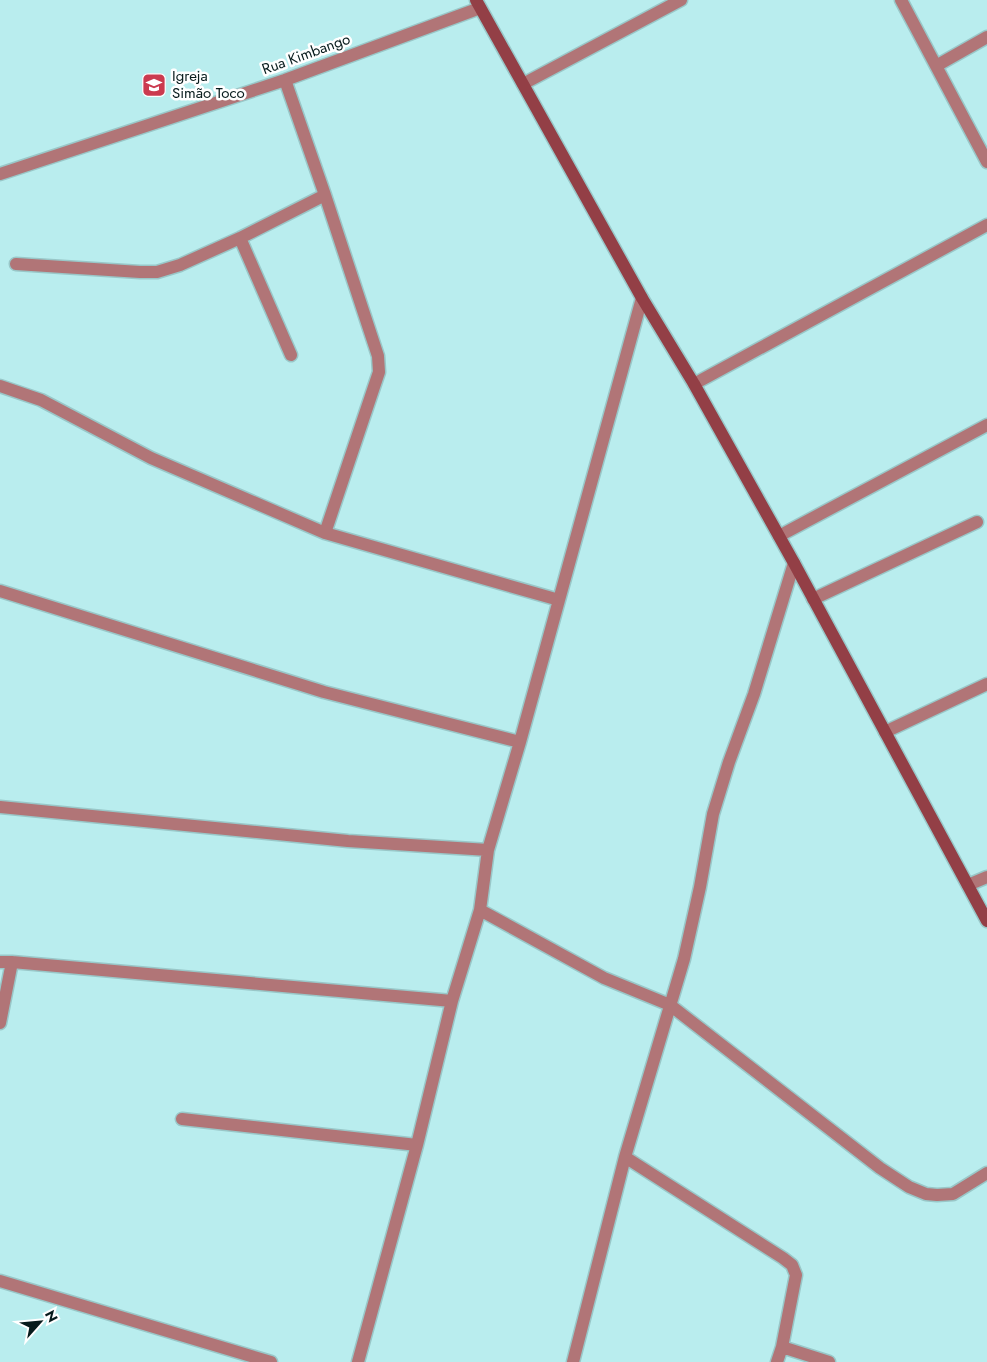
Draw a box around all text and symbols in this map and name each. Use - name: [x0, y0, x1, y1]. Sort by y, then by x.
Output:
- street label: Rua Kimbango: [259, 28, 353, 80]
- place label: Igreja Simão Toco: [172, 65, 245, 104]
- school or university icon: Igreja Simão Toco: [141, 72, 167, 98]
- north arrow: [15, 1297, 65, 1347]
- text: N: [40, 1307, 63, 1326]

